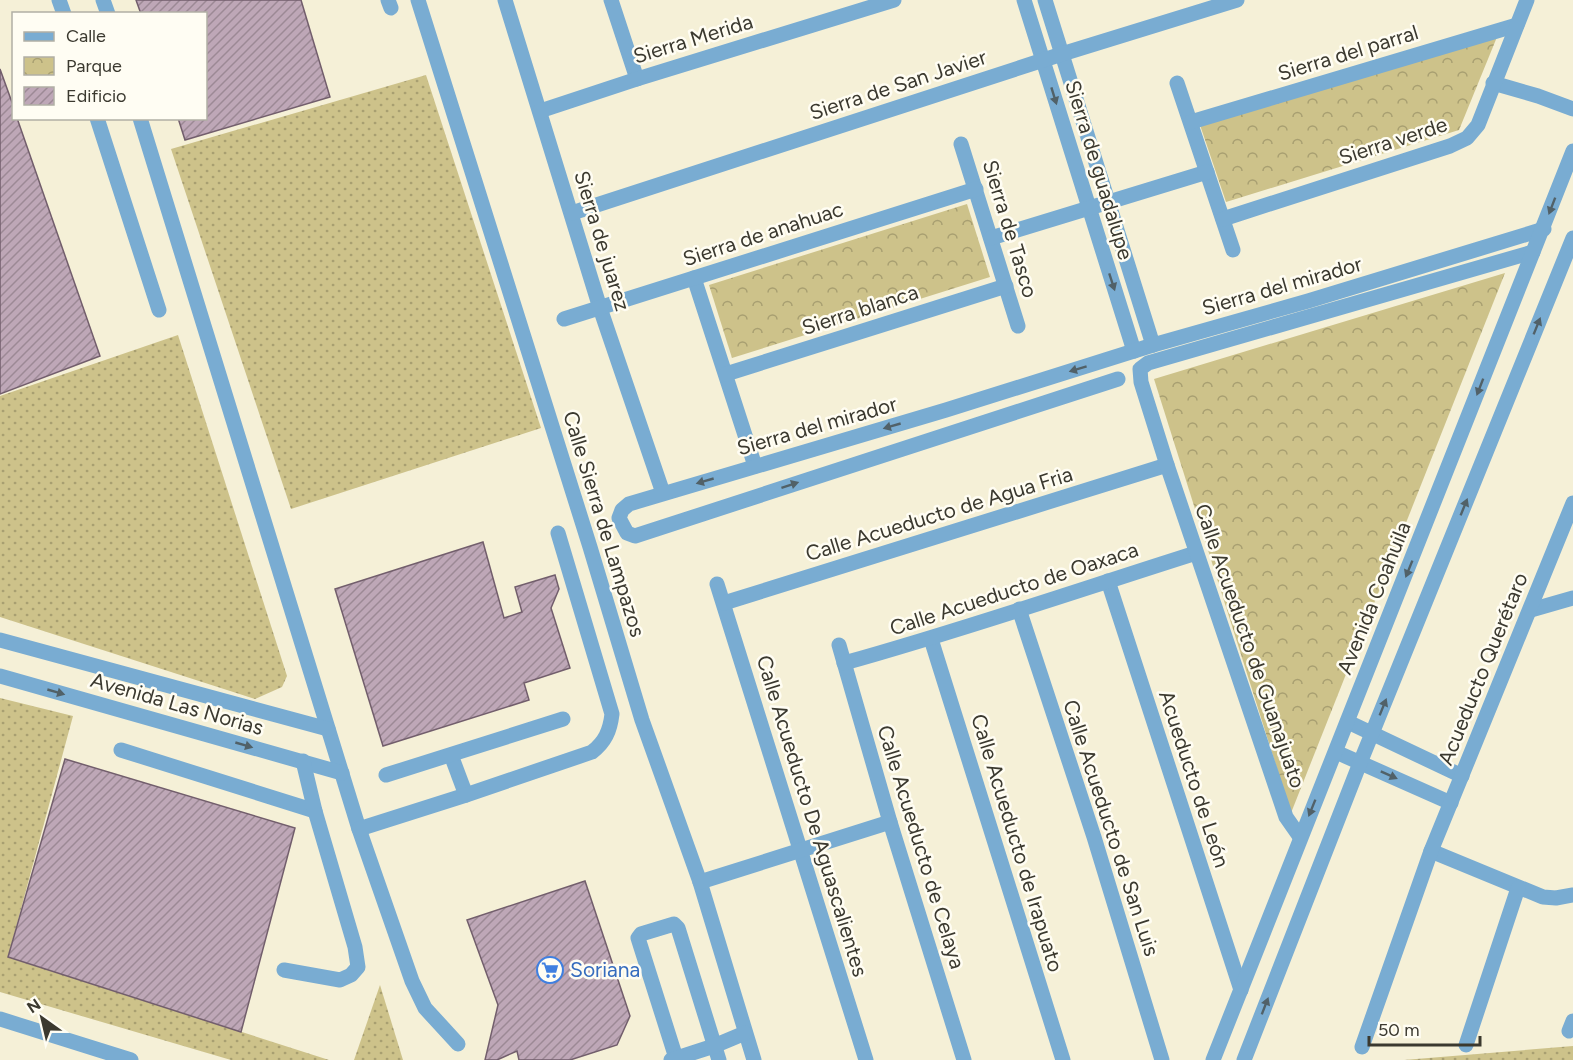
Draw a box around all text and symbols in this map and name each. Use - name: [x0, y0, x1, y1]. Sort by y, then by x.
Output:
- street label: Sierra Merida: [630, 9, 756, 69]
- legend: [12, 12, 207, 120]
- street label: Sierra del parral: [1275, 19, 1421, 86]
- text: Calle: [66, 25, 106, 47]
- street label: Sierra de San Javier: [806, 44, 989, 125]
- text: Parque: [66, 55, 122, 77]
- street label: Sierra de guadalupe: [1060, 77, 1139, 263]
- text: Edificio: [66, 85, 127, 107]
- one-way arrow: [1050, 87, 1059, 105]
- street label: Sierra verde: [1336, 111, 1450, 170]
- street label: Sierra de Tasco: [978, 157, 1043, 301]
- street label: Sierra de juarez: [569, 168, 636, 314]
- street label: Sierra de anahuac: [680, 196, 846, 271]
- one-way arrow: [1547, 197, 1557, 215]
- street label: Sierra del mirador: [1199, 251, 1365, 320]
- one-way arrow: [1108, 273, 1117, 291]
- street label: Sierra blanca: [799, 279, 921, 340]
- one-way arrow: [1533, 317, 1542, 335]
- one-way arrow: [1069, 365, 1087, 374]
- one-way arrow: [1475, 378, 1484, 396]
- street label: Sierra del mirador: [734, 391, 900, 460]
- street label: Calle Sierra de Lampazos: [558, 408, 651, 640]
- one-way arrow: [883, 422, 901, 431]
- street label: Calle Acueducto de Agua Fria: [802, 461, 1075, 566]
- one-way arrow: [696, 477, 714, 486]
- one-way arrow: [781, 479, 799, 489]
- one-way arrow: [1459, 497, 1469, 515]
- street label: Calle Acueducto de Guanajuato: [1190, 500, 1311, 791]
- street label: Avenida Coahuila: [1331, 518, 1416, 678]
- street label: Calle Acueducto de Oaxaca: [887, 537, 1141, 641]
- one-way arrow: [1403, 560, 1413, 578]
- street label: Acueducto Querétaro: [1432, 569, 1533, 769]
- street label: Calle Acueducto De Aguascalientes: [752, 652, 873, 980]
- street label: Avenida Las Norias: [88, 667, 266, 740]
- street label: Acueducto de León: [1154, 687, 1235, 870]
- one-way arrow: [47, 688, 65, 697]
- street label: Calle Acueducto de San Luis: [1058, 697, 1165, 959]
- one-way arrow: [1379, 698, 1388, 716]
- street label: Calle Acueducto de Irapuato: [966, 711, 1069, 975]
- street label: Calle Acueducto de Celaya: [873, 722, 970, 972]
- one-way arrow: [235, 741, 253, 750]
- one-way arrow: [1381, 771, 1398, 780]
- one-way arrow: [1307, 799, 1316, 817]
- supermarket icon: Soriana: [535, 955, 565, 985]
- place label: Soriana: [570, 957, 640, 982]
- north arrow: [12, 988, 72, 1048]
- text: N: [23, 995, 44, 1017]
- one-way arrow: [1260, 996, 1270, 1014]
- scale bar: [1369, 1009, 1480, 1047]
- text: 50 m: [1378, 1019, 1420, 1041]

